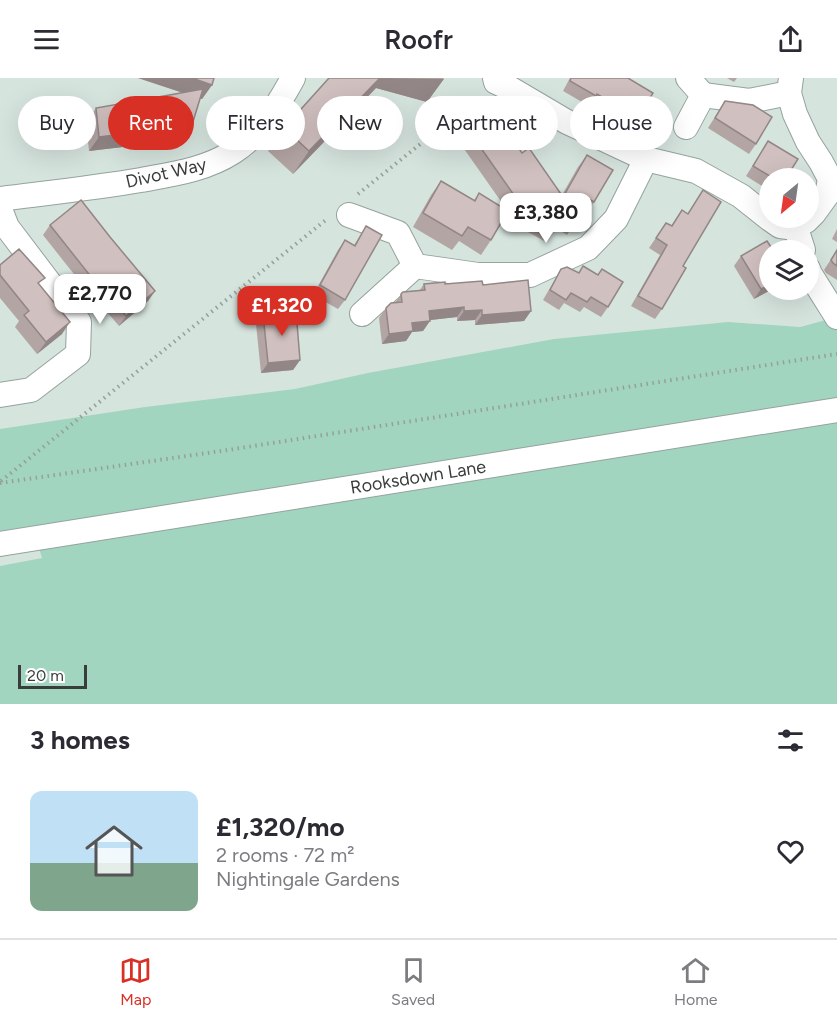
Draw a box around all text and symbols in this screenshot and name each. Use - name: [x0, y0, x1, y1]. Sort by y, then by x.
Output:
- icon: menu: [30, 23, 63, 56]
- text: Roofr: [384, 23, 453, 56]
- icon: share: [774, 23, 807, 56]
- chip: Buy: [18, 96, 96, 150]
- chip: Rent: [108, 96, 194, 150]
- chip: Filters: [206, 96, 305, 150]
- chip: New: [317, 96, 403, 150]
- chip: Apartment: [415, 96, 558, 150]
- chip: House: [570, 96, 673, 150]
- street label: Divot Way: [123, 153, 209, 193]
- north arrow: [759, 168, 819, 228]
- map controls: [759, 168, 819, 300]
- pin: £3,380: [497, 193, 595, 244]
- text: £3,380: [514, 200, 578, 224]
- button: layers: [759, 240, 819, 300]
- pin: £2,770: [51, 274, 149, 325]
- text: £2,770: [68, 281, 132, 305]
- pin: £1,320: [233, 286, 331, 337]
- text: £1,320: [251, 293, 313, 317]
- street label: Rooksdown Lane: [349, 455, 488, 499]
- scale bar: [18, 662, 87, 690]
- text: 20 m: [27, 666, 64, 685]
- text: 3 homes: [30, 724, 130, 756]
- icon: filters: [774, 724, 807, 757]
- text: £1,320/mo: [216, 811, 345, 843]
- icon: home: [78, 815, 150, 887]
- icon: heart: [774, 835, 807, 868]
- text: 2 rooms · 72 m²: [216, 843, 354, 867]
- text: Nightingale Gardens: [216, 867, 400, 891]
- tab: Map: [119, 954, 152, 1009]
- tab: Saved: [391, 954, 435, 1009]
- tab: Home: [674, 954, 718, 1009]

